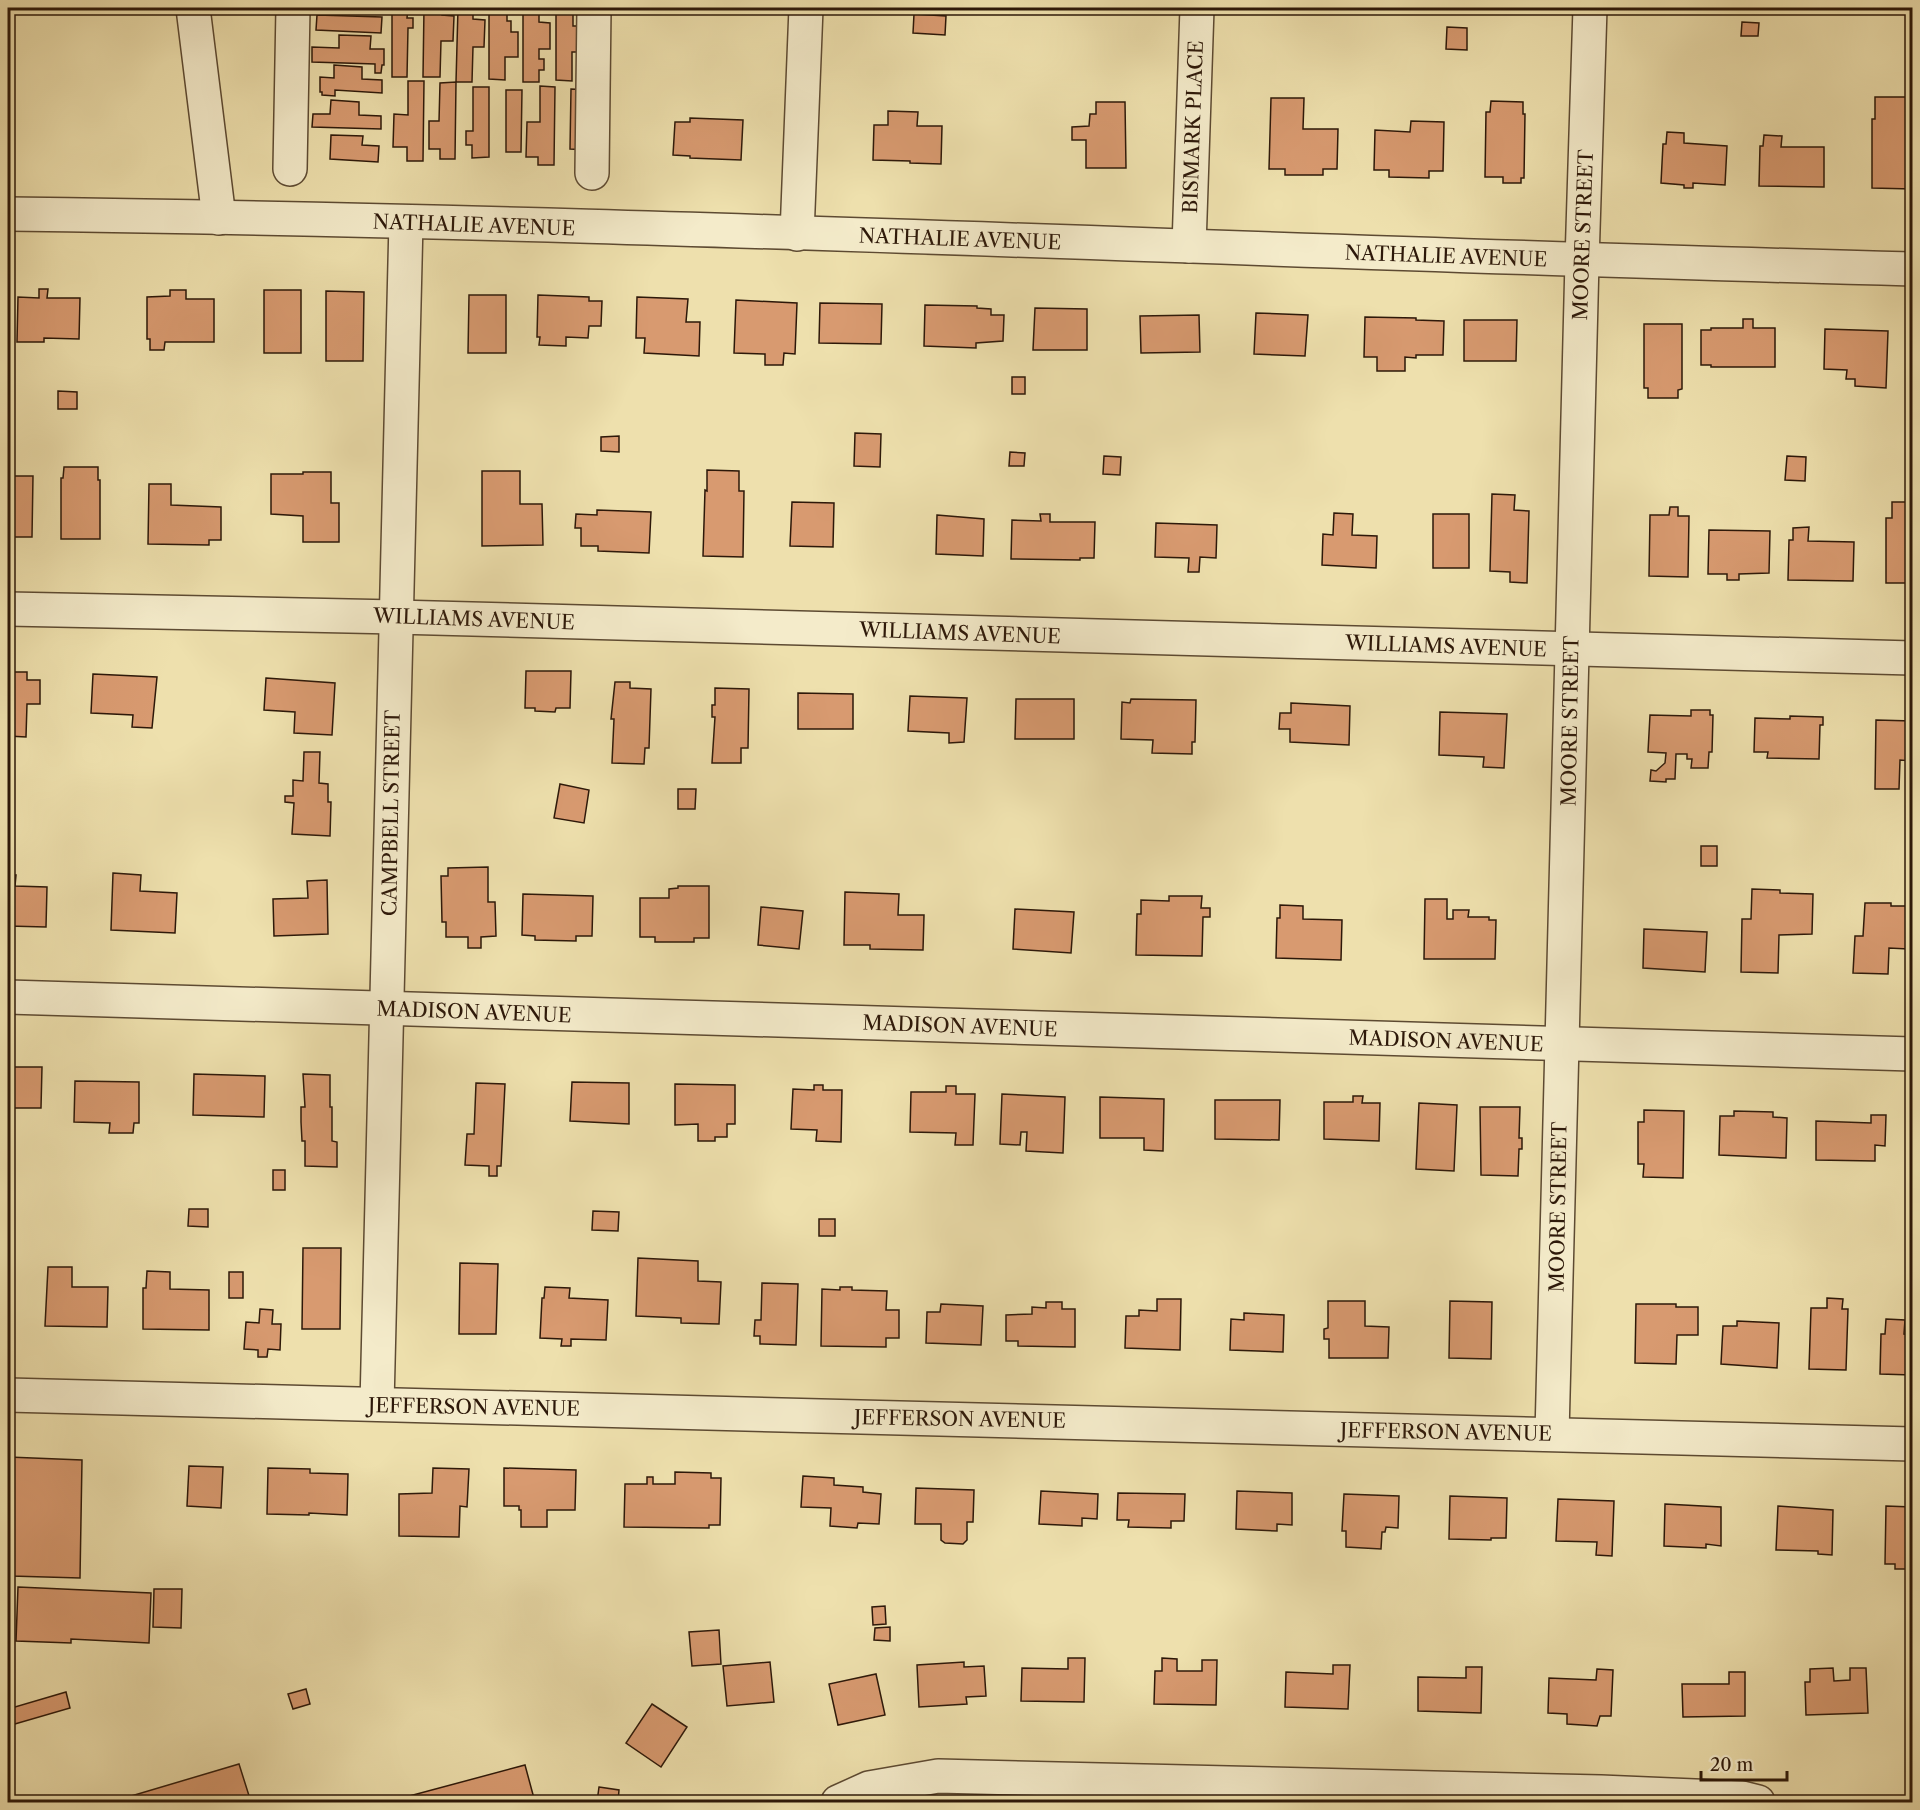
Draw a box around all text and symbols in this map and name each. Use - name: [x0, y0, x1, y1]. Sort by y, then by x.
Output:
- street label: BISMARK PLACE: [1178, 40, 1208, 214]
- street label: MOORE STREET: [1568, 149, 1598, 321]
- street label: NATHALIE AVENUE: [372, 209, 576, 241]
- street label: NATHALIE AVENUE: [858, 223, 1062, 255]
- street label: NATHALIE AVENUE: [1344, 240, 1548, 272]
- street label: WILLIAMS AVENUE: [372, 603, 575, 635]
- street label: WILLIAMS AVENUE: [858, 617, 1061, 649]
- street label: WILLIAMS AVENUE: [1344, 630, 1547, 662]
- street label: MOORE STREET: [1557, 635, 1583, 807]
- street label: CAMPBELL STREET: [377, 710, 405, 916]
- street label: MADISON AVENUE: [376, 997, 572, 1027]
- street label: MADISON AVENUE: [862, 1011, 1058, 1041]
- street label: MADISON AVENUE: [1348, 1026, 1544, 1056]
- street label: MOORE STREET: [1545, 1121, 1571, 1293]
- street label: JEFFERSON AVENUE: [365, 1393, 580, 1421]
- street label: JEFFERSON AVENUE: [851, 1405, 1066, 1433]
- street label: JEFFERSON AVENUE: [1337, 1418, 1552, 1446]
- scale bar: [1701, 1744, 1786, 1782]
- text: 20 m: [1710, 1754, 1754, 1776]

